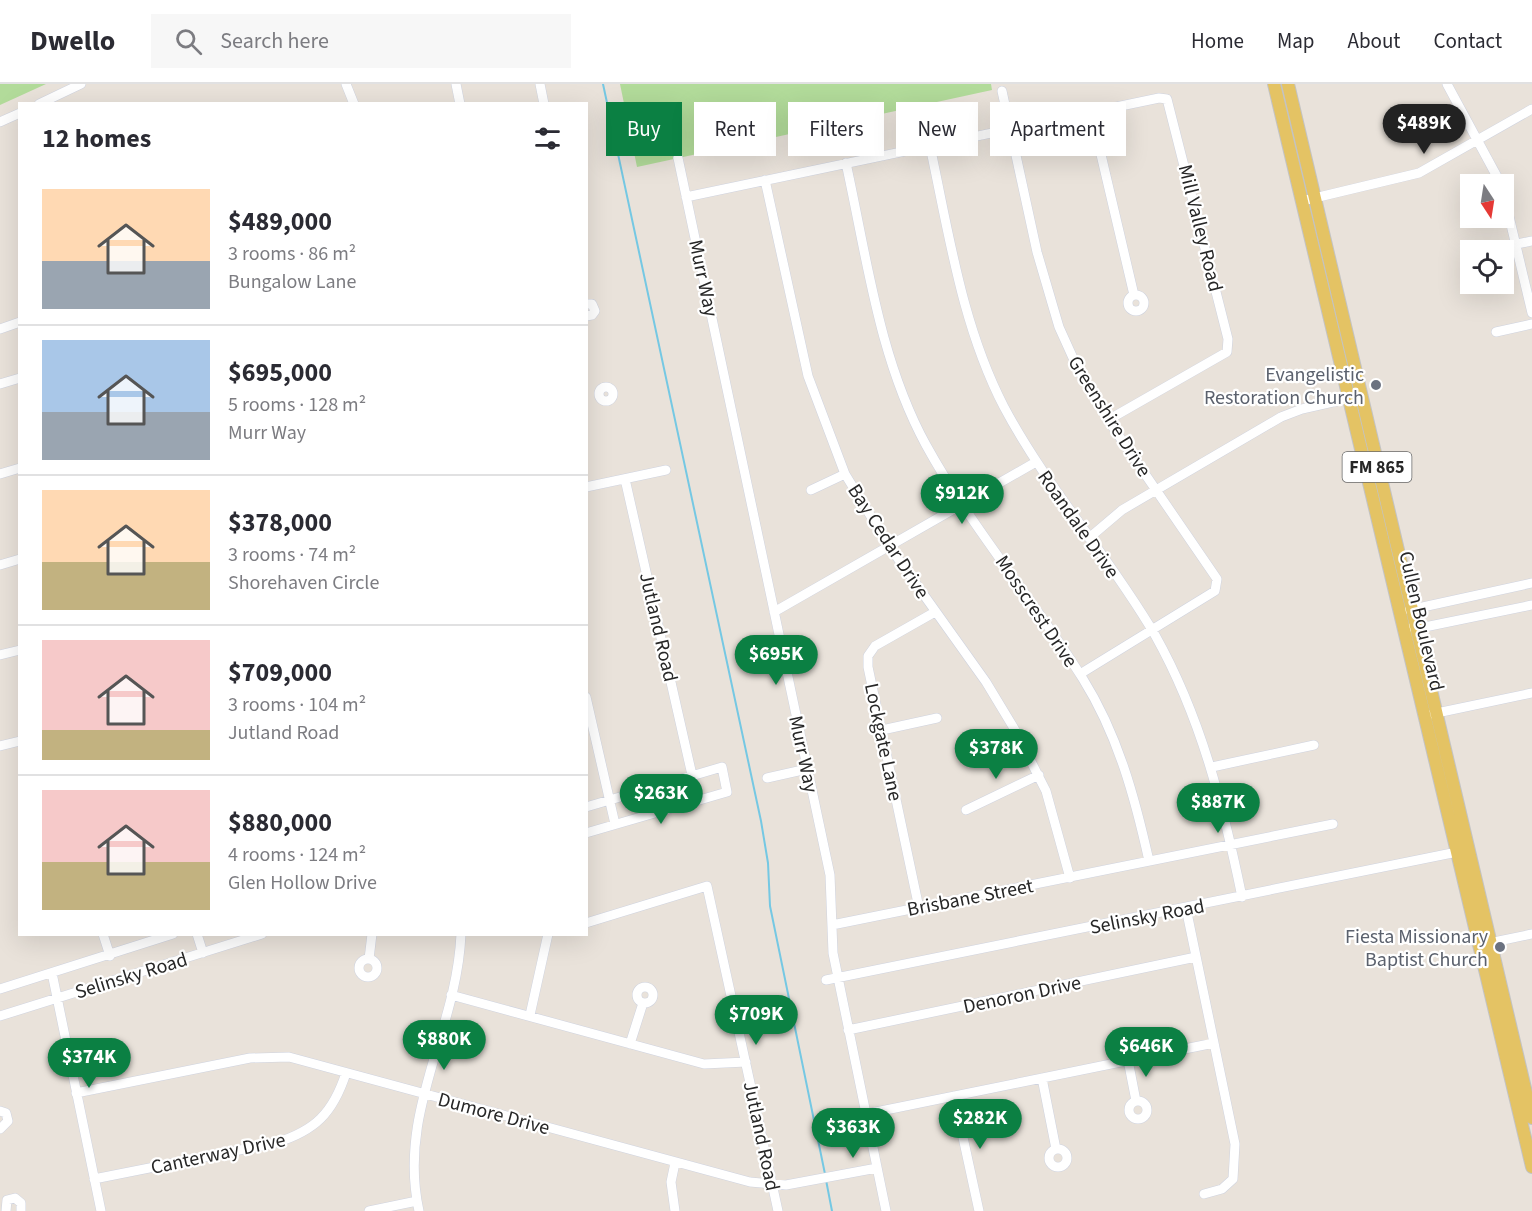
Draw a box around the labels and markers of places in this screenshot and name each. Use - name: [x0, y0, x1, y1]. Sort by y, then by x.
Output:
- pin: $489K: [1382, 104, 1466, 155]
- place label: Evangelistic Restoration Church: [1204, 361, 1364, 412]
- marker: Evangelistic Restoration Church: [1369, 378, 1383, 392]
- pin: $912K: [920, 474, 1004, 525]
- pin: $695K: [734, 635, 818, 686]
- pin: $378K: [954, 729, 1038, 780]
- pin: $263K: [619, 774, 703, 825]
- pin: $887K: [1176, 783, 1260, 834]
- place label: Fiesta Missionary Baptist Church: [1345, 923, 1489, 974]
- marker: Fiesta Missionary Baptist Church: [1493, 940, 1507, 954]
- pin: $709K: [714, 995, 798, 1046]
- pin: $880K: [402, 1020, 486, 1071]
- pin: $646K: [1104, 1027, 1188, 1078]
- pin: $374K: [47, 1038, 131, 1089]
- pin: $282K: [938, 1099, 1022, 1150]
- pin: $363K: [811, 1108, 895, 1159]

